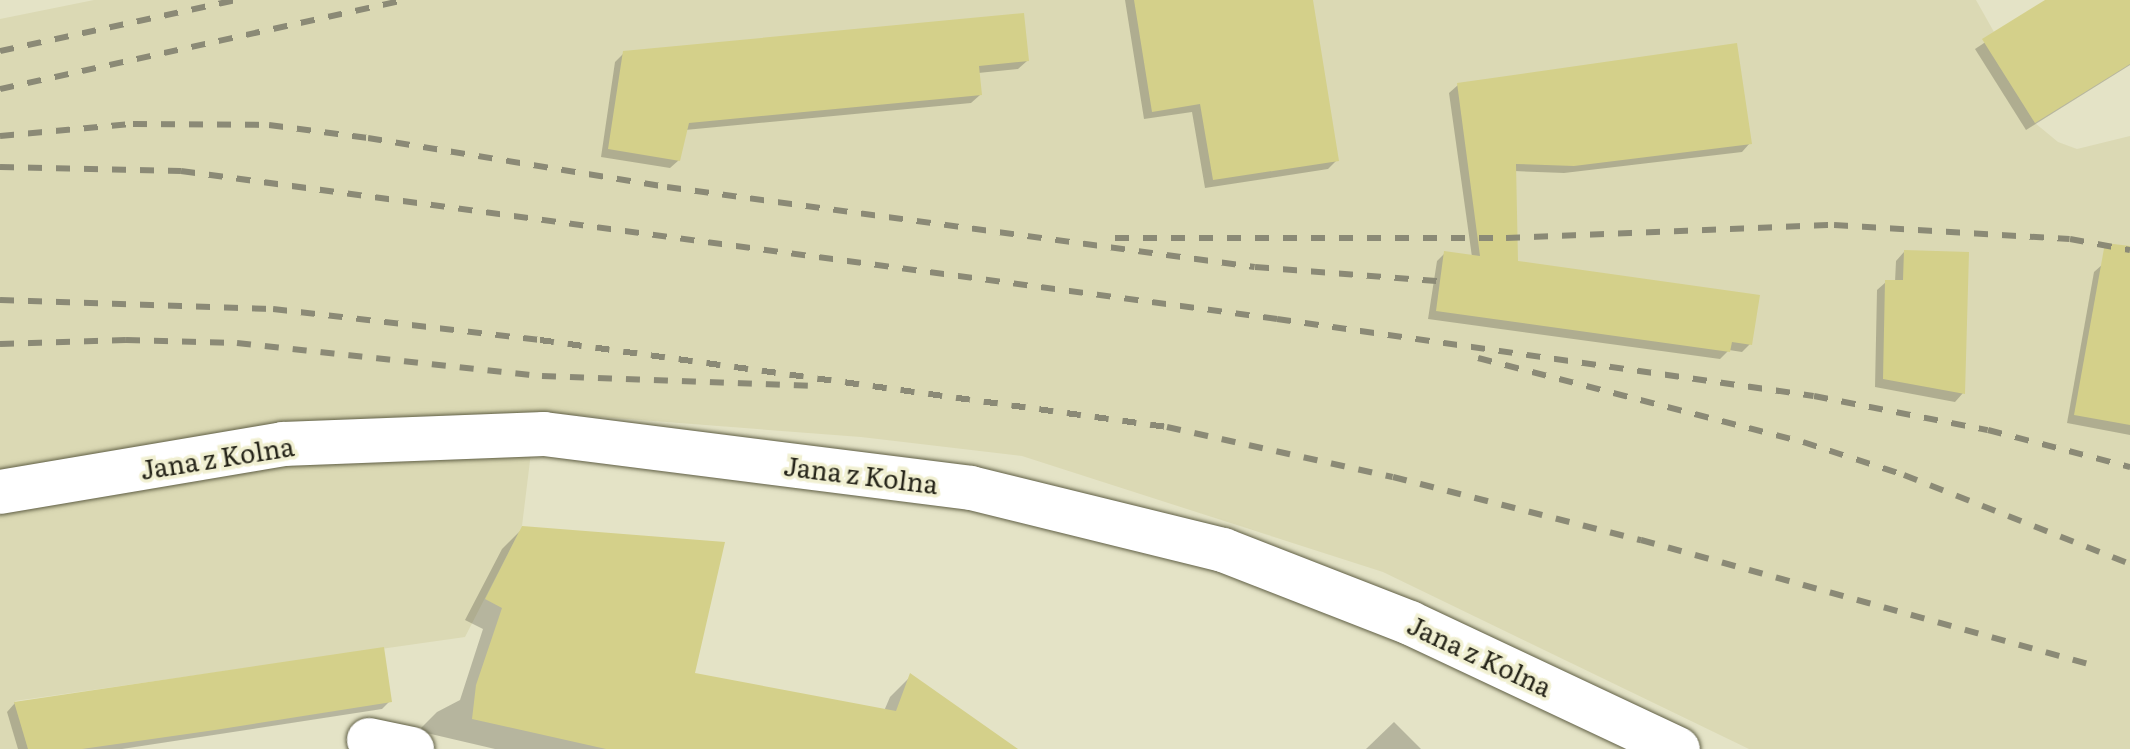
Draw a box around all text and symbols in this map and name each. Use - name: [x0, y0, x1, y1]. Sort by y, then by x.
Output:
- street label: Jana z Kolna: [138, 429, 296, 485]
- street label: Jana z Kolna: [782, 449, 940, 499]
- street label: Jana z Kolna: [1403, 608, 1557, 702]

